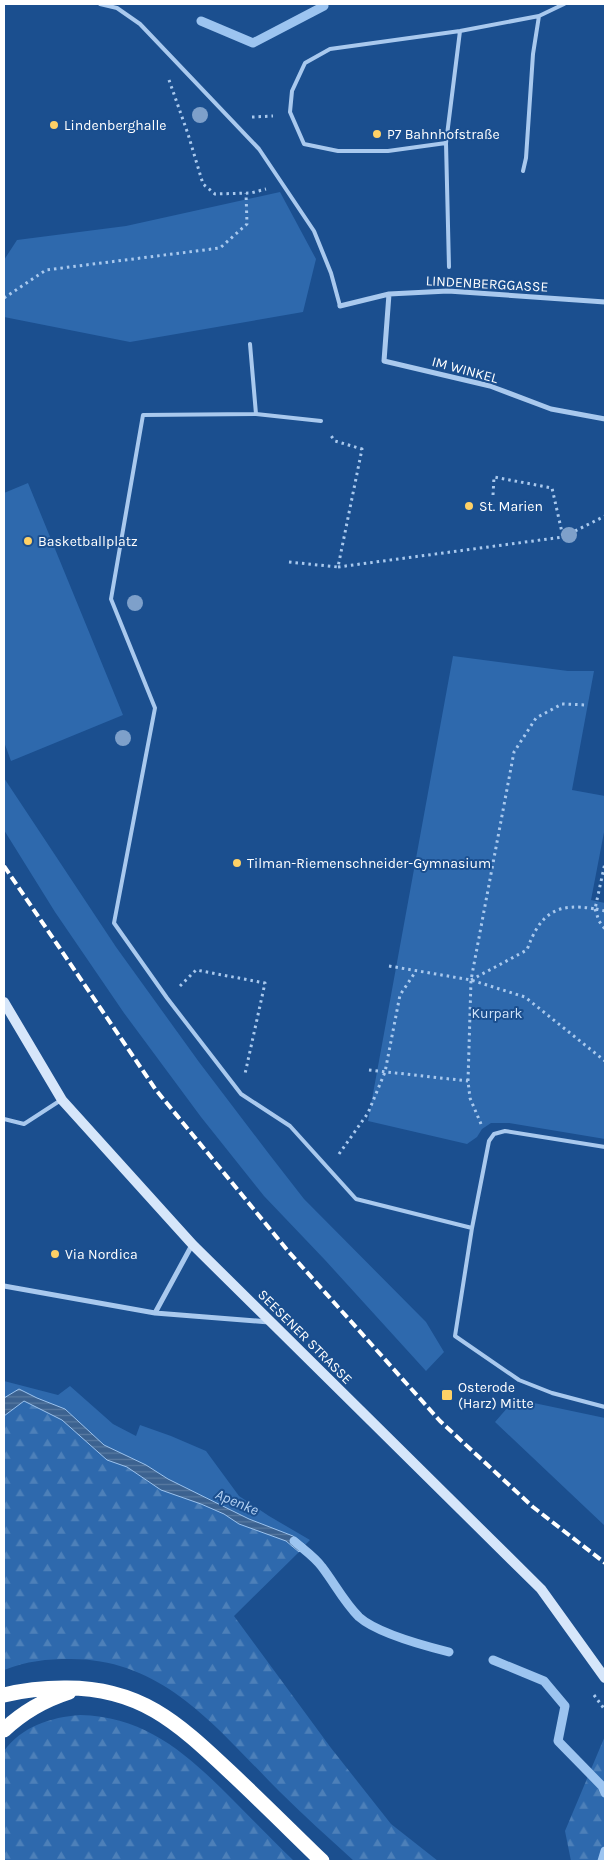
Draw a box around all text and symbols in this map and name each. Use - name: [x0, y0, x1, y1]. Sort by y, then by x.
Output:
- place label: Lindenberghalle: [64, 117, 167, 134]
- marker: Lindenberghalle: [48, 119, 60, 131]
- place label: P7 Bahnhofstraße: [387, 126, 500, 143]
- marker: P7 Bahnhofstraße: [371, 128, 383, 140]
- street label: LINDENBERGGASSE: [425, 272, 549, 296]
- street label: IM WINKEL: [430, 353, 500, 387]
- place label: St. Marien: [479, 498, 543, 515]
- marker: St. Marien: [463, 500, 475, 512]
- place label: Basketballplatz: [38, 533, 138, 550]
- marker: Basketballplatz: [22, 535, 34, 547]
- place label: Tilman-Riemenschneider-Gymnasium: [247, 855, 491, 872]
- marker: Tilman-Riemenschneider-Gymnasium: [231, 857, 243, 869]
- park label: Kurpark: [472, 1005, 523, 1022]
- place label: Via Nordica: [65, 1246, 138, 1263]
- marker: Via Nordica: [49, 1248, 61, 1260]
- street label: SEESENER STRASSE: [254, 1286, 356, 1388]
- place label: Osterode (Harz) Mitte: [458, 1379, 534, 1412]
- marker: Osterode (Harz) Mitte: [440, 1388, 454, 1402]
- water label: Apenke: [213, 1485, 261, 1519]

